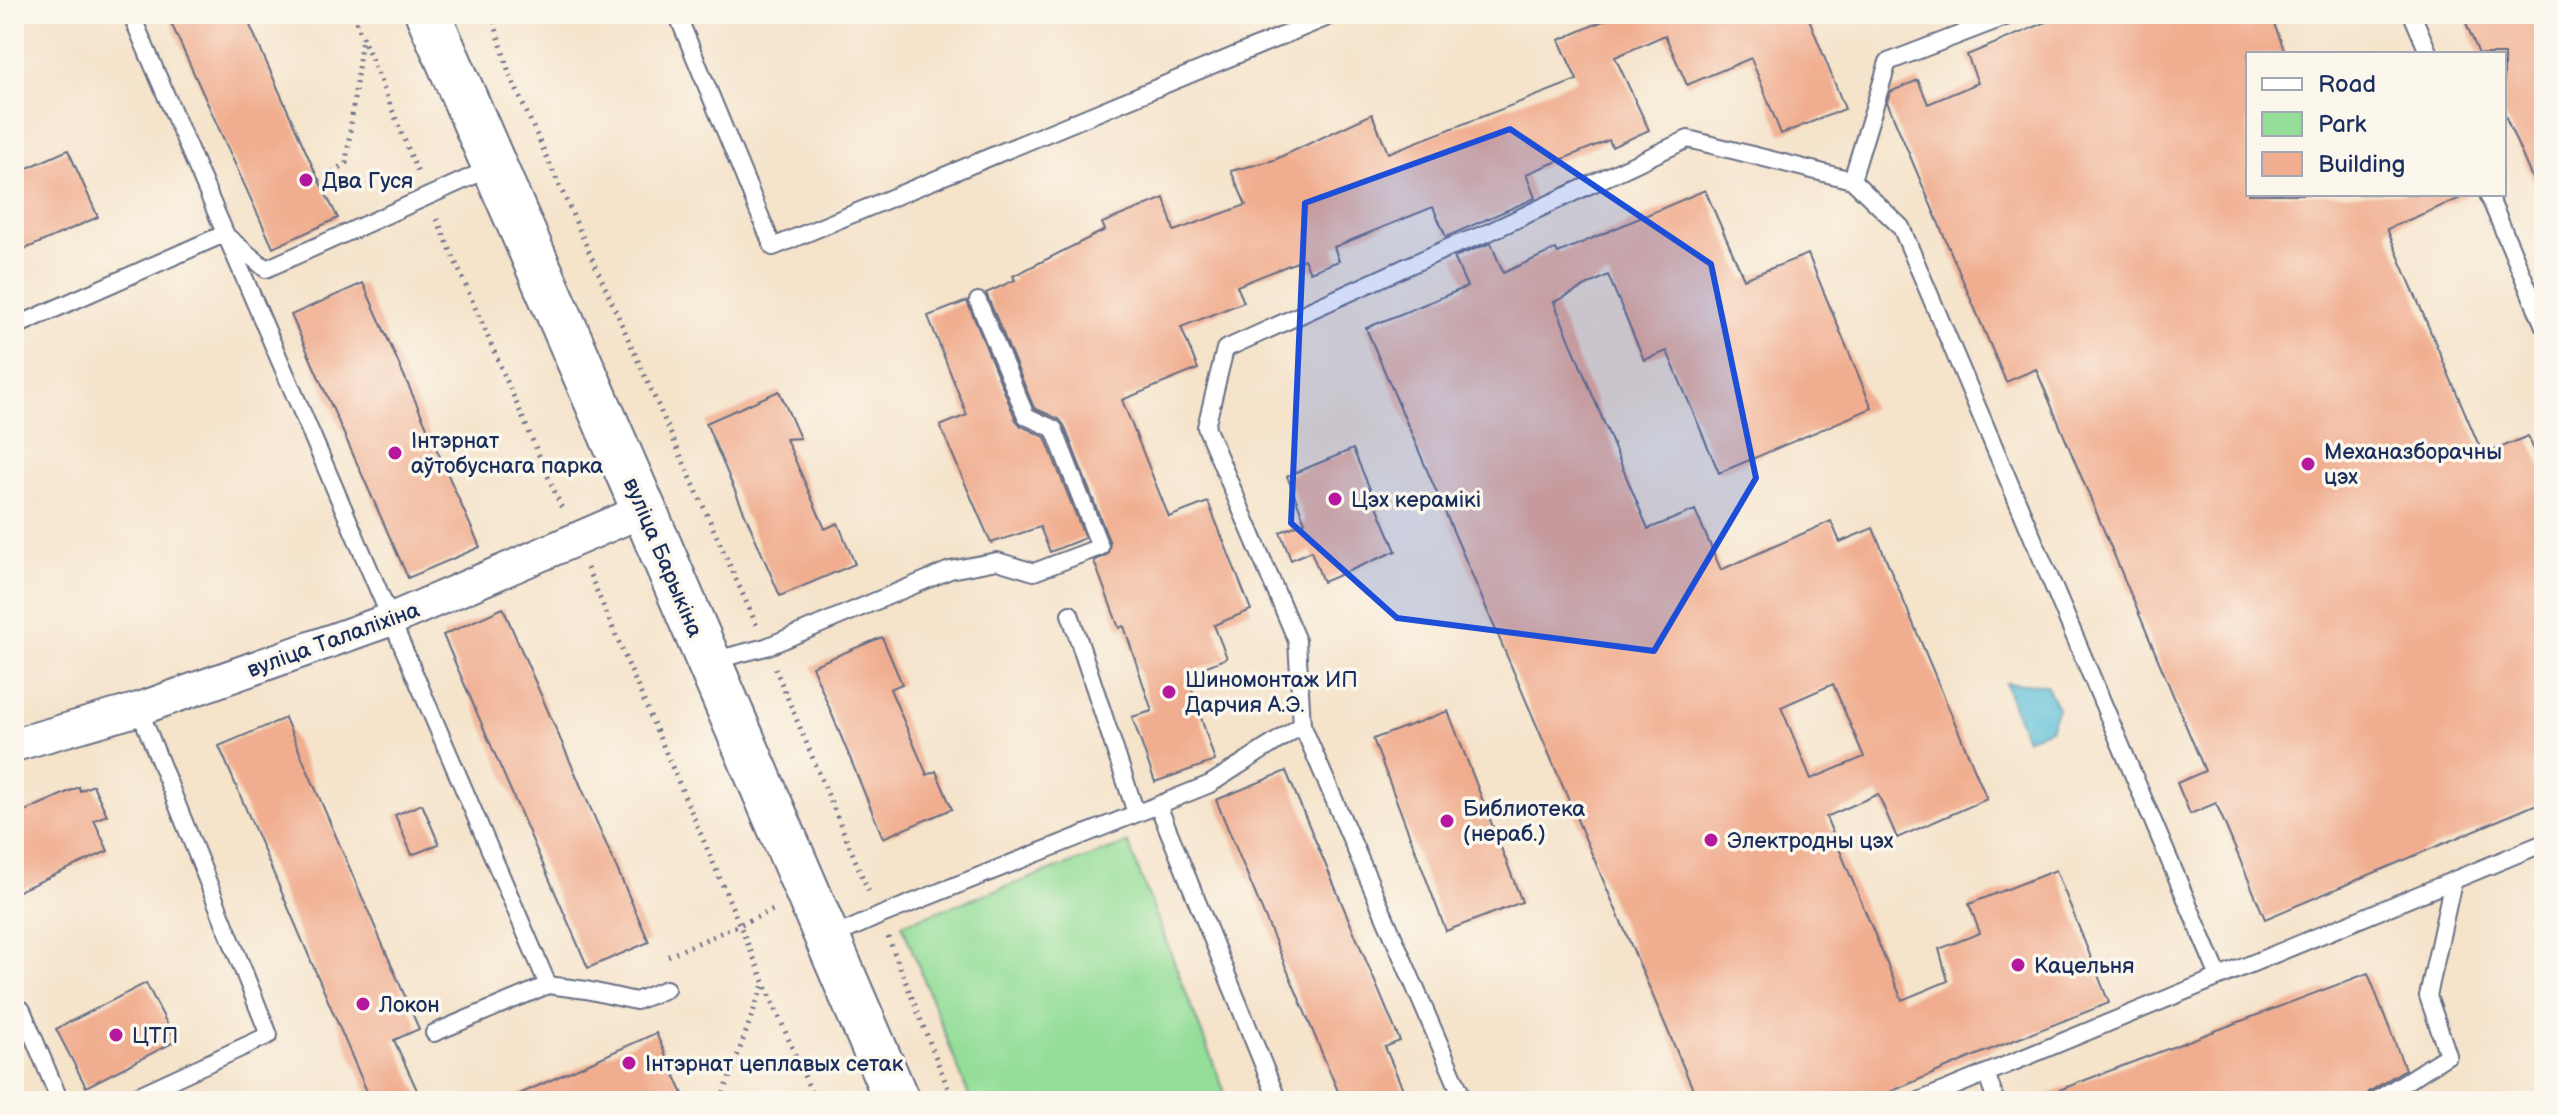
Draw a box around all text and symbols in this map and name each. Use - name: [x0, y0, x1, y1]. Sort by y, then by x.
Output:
- legend: [2246, 52, 2506, 196]
- text: Road: [2318, 70, 2376, 99]
- text: Park: [2318, 110, 2366, 139]
- text: Building: [2318, 150, 2405, 179]
- place label: Два Гуся: [322, 168, 413, 195]
- marker: Два Гуся: [297, 171, 315, 189]
- place label: Інтэрнат аўтобуснага парка: [411, 428, 603, 480]
- place label: Механазборачны цэх: [2324, 439, 2502, 491]
- marker: Інтэрнат аўтобуснага парка: [386, 444, 404, 462]
- marker: Механазборачны цэх: [2299, 455, 2317, 473]
- street label: вуліца Барыкіна: [617, 474, 708, 641]
- place label: Цэх керамікі: [1351, 487, 1481, 514]
- marker: Цэх керамікі: [1326, 490, 1344, 508]
- street label: вуліца Талаліхіна: [244, 597, 423, 684]
- place label: Шиномонтаж ИП Дарчия А.Э.: [1185, 667, 1358, 719]
- marker: Шиномонтаж ИП Дарчия А.Э.: [1160, 683, 1178, 701]
- place label: Библиотека (нераб.): [1463, 796, 1585, 848]
- marker: Библиотека (нераб.): [1438, 812, 1456, 830]
- place label: Электродны цэх: [1727, 828, 1894, 855]
- marker: Электродны цэх: [1702, 831, 1720, 849]
- place label: Кацельня: [2034, 953, 2134, 980]
- marker: Кацельня: [2009, 956, 2027, 974]
- place label: Локон: [378, 992, 440, 1019]
- marker: Локон: [354, 995, 372, 1013]
- place label: ЦТП: [132, 1023, 178, 1050]
- marker: ЦТП: [107, 1026, 125, 1044]
- place label: Інтэрнат цеплавых сетак: [645, 1051, 904, 1078]
- marker: Інтэрнат цеплавых сетак: [620, 1054, 638, 1072]

